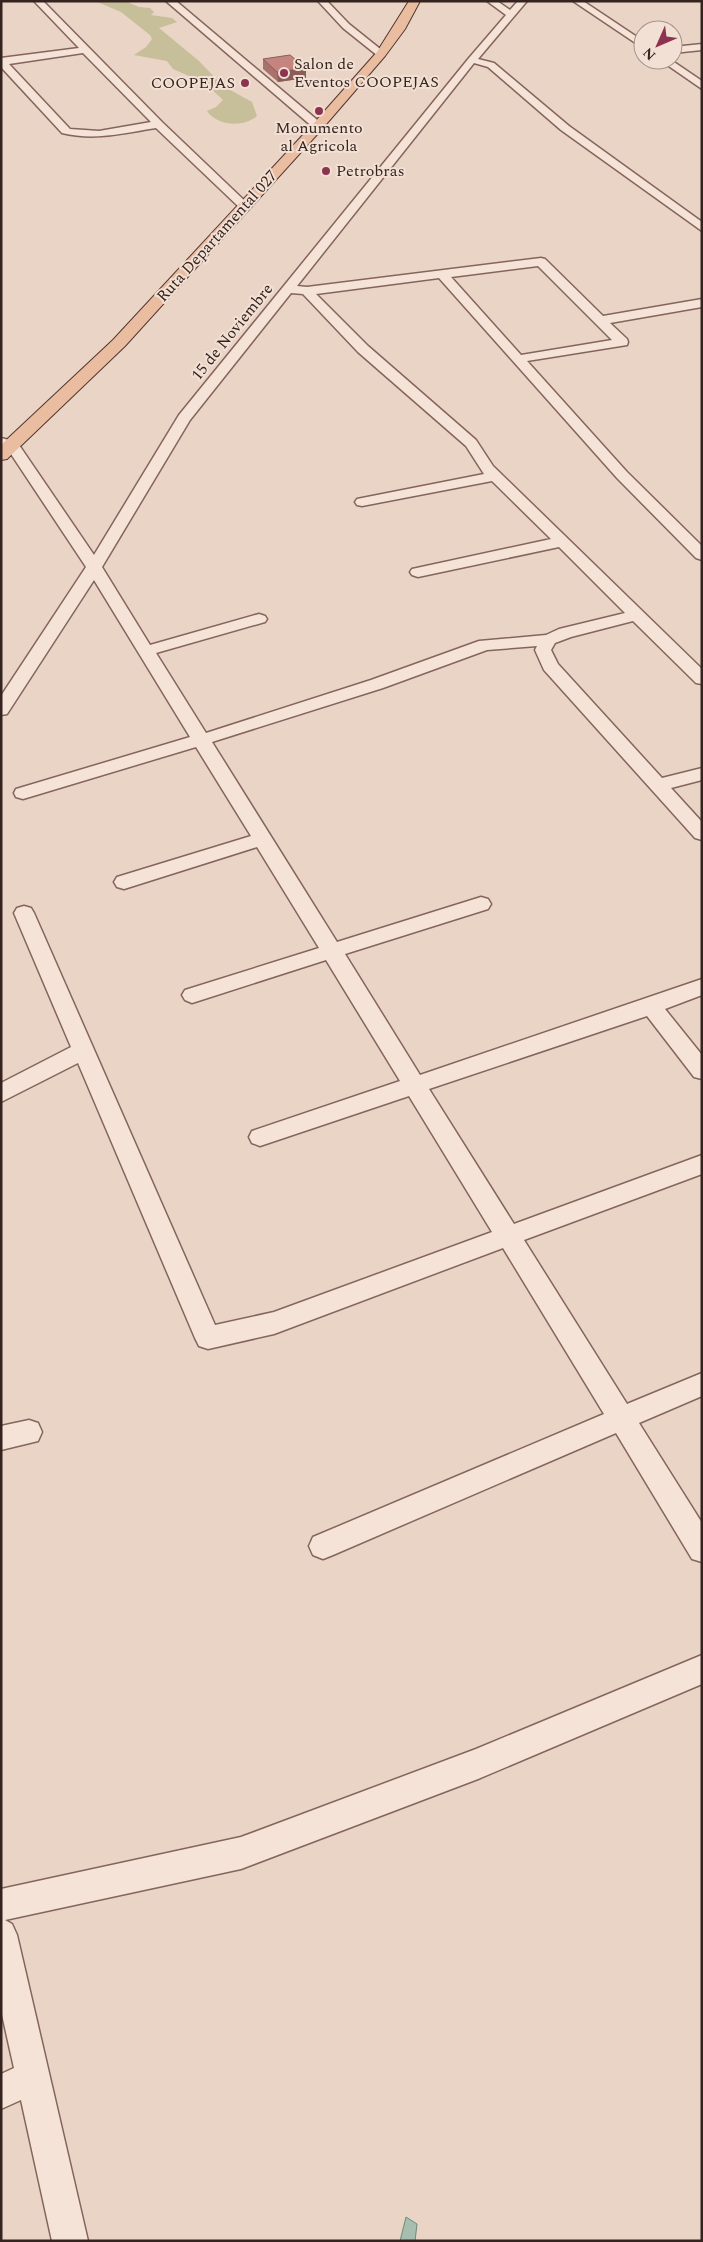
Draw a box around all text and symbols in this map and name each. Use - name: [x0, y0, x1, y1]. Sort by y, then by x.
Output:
- north arrow: [633, 20, 683, 70]
- text: N: [638, 42, 661, 65]
- place label: Salon de Eventos COOPEJAS: [294, 52, 439, 94]
- marker: Salon de Eventos COOPEJAS: [278, 67, 290, 79]
- place label: COOPEJAS: [151, 71, 235, 95]
- marker: COOPEJAS: [239, 77, 251, 89]
- marker: Monumento al Agricola: [313, 105, 325, 117]
- place label: Monumento al Agricola: [275, 116, 363, 158]
- place label: Petrobras: [336, 159, 405, 183]
- street label: Ruta Departamental 027: [151, 164, 283, 308]
- marker: Petrobras: [320, 165, 332, 177]
- street label: 15 de Noviembre: [185, 278, 279, 386]

